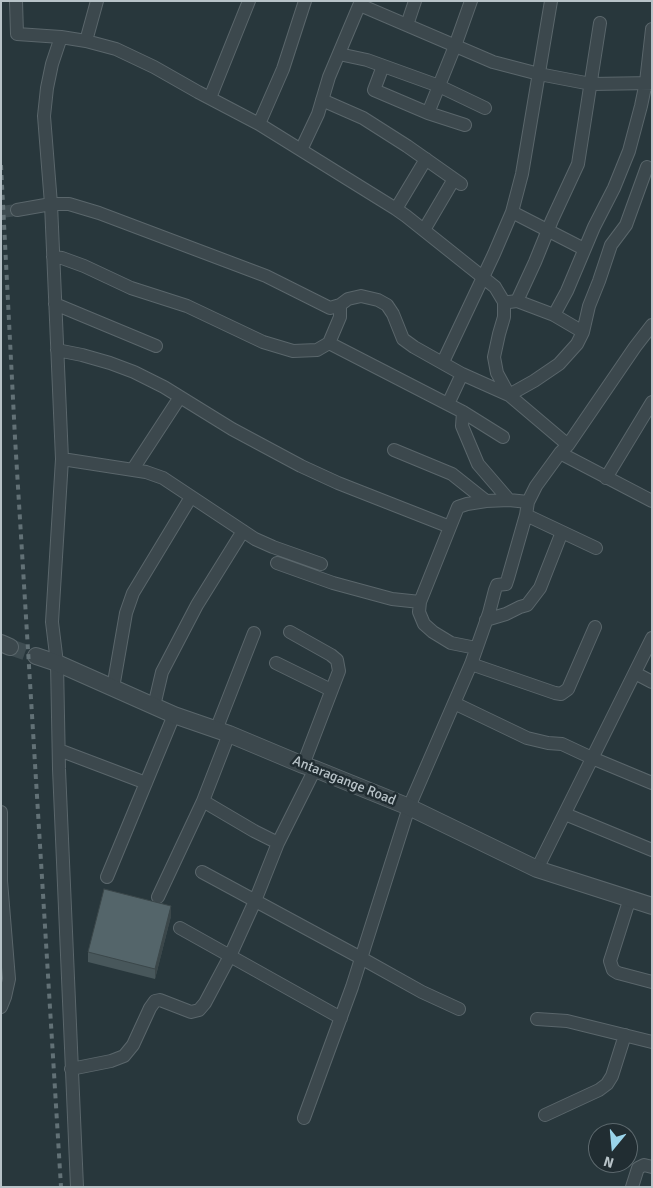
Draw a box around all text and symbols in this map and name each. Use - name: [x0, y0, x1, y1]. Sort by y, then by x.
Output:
- street label: Antaragange Road: [290, 753, 398, 809]
- north arrow: [588, 1123, 638, 1173]
- text: N: [602, 1152, 616, 1171]

